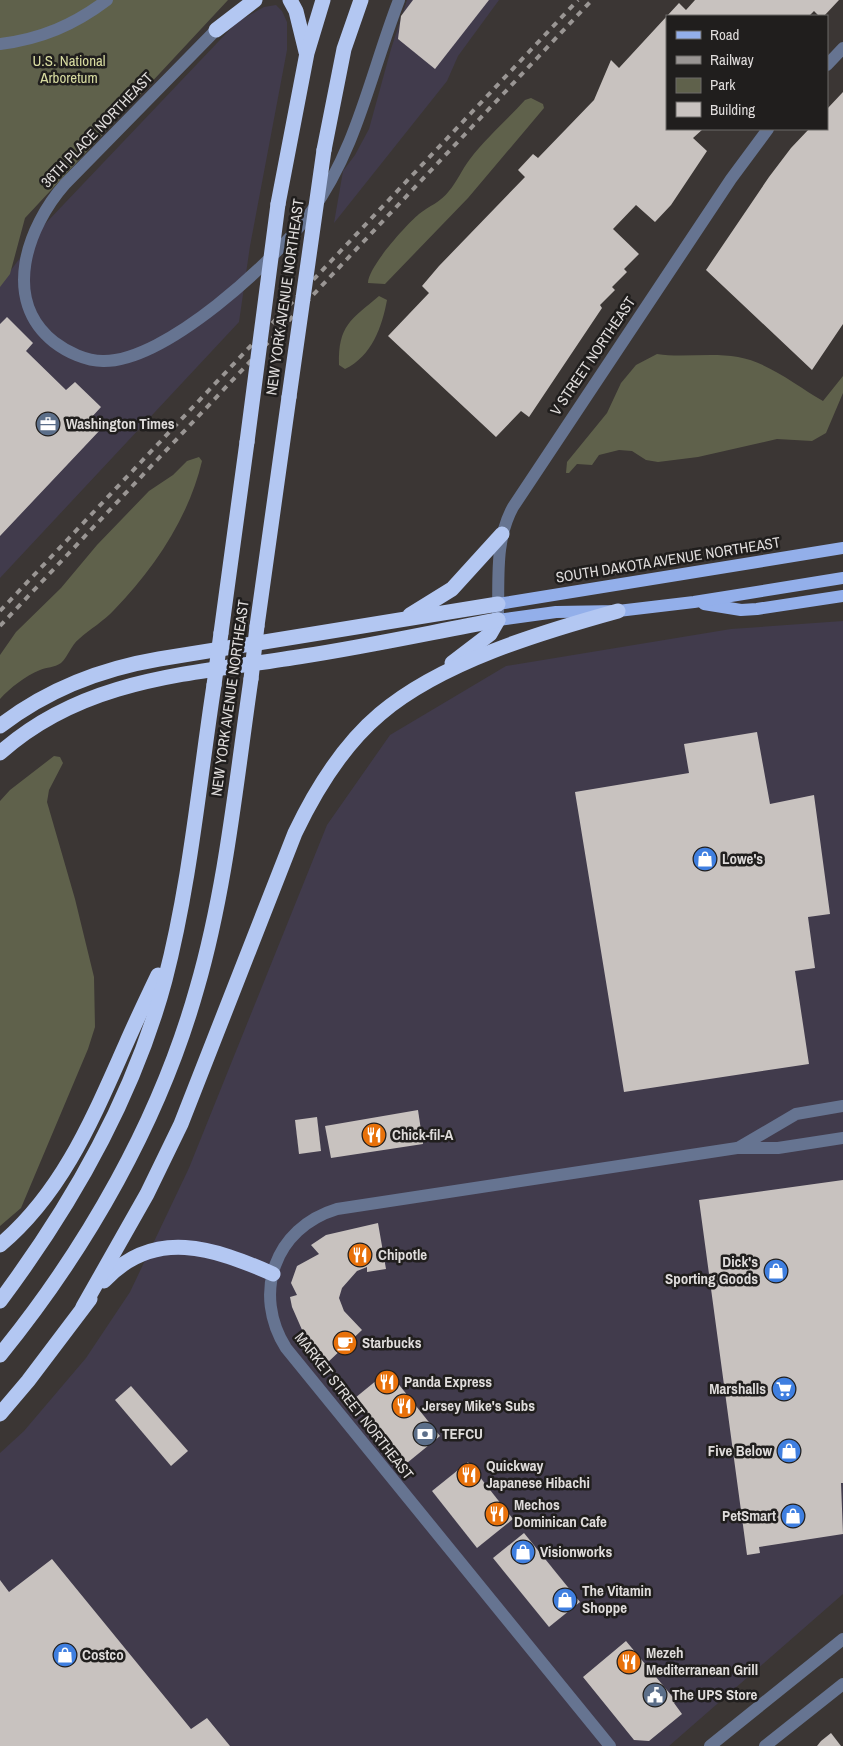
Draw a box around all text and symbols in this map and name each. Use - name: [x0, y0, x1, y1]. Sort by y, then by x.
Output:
- legend: [666, 15, 828, 130]
- text: Road: [710, 24, 739, 45]
- text: Railway: [710, 49, 755, 70]
- park label: U.S. National Arboretum: [32, 50, 106, 88]
- street label: 36TH PLACE NORTHEAST: [36, 67, 158, 192]
- text: Park: [710, 74, 736, 95]
- text: Building: [710, 99, 755, 120]
- street label: NEW YORK AVENUE NORTHEAST: [260, 197, 309, 397]
- street label: V STREET NORTHEAST: [545, 292, 640, 419]
- office icon: Washington Times: [35, 411, 61, 437]
- place label: Washington Times: [66, 413, 175, 434]
- street label: SOUTH DAKOTA AVENUE NORTHEAST: [554, 531, 782, 588]
- street label: NEW YORK AVENUE NORTHEAST: [205, 598, 254, 798]
- shop icon: Lowe's: [692, 846, 718, 872]
- place label: Lowe's: [722, 848, 763, 869]
- restaurant icon: Chick-fil-A: [361, 1122, 387, 1148]
- place label: Chick-fil-A: [392, 1124, 454, 1145]
- restaurant icon: Chipotle: [347, 1242, 373, 1268]
- place label: Chipotle: [378, 1244, 427, 1265]
- place label: Dick's Sporting Goods: [665, 1251, 758, 1289]
- shop icon: Dick's Sporting Goods: [763, 1258, 789, 1284]
- street label: MARKET STREET NORTHEAST: [290, 1328, 419, 1484]
- cafe icon: Starbucks: [332, 1330, 358, 1356]
- place label: Starbucks: [362, 1332, 422, 1353]
- restaurant icon: Panda Express: [374, 1369, 400, 1395]
- place label: Panda Express: [404, 1371, 492, 1392]
- supermarket icon: Marshalls: [771, 1376, 797, 1402]
- place label: Marshalls: [709, 1378, 766, 1399]
- restaurant icon: Jersey Mike's Subs: [391, 1393, 417, 1419]
- place label: Jersey Mike's Subs: [422, 1395, 535, 1416]
- bank icon: TEFCU: [412, 1421, 438, 1447]
- place label: TEFCU: [442, 1423, 483, 1444]
- shop icon: Five Below: [776, 1438, 802, 1464]
- place label: Five Below: [708, 1440, 772, 1461]
- place label: Quickway Japanese Hibachi: [486, 1455, 590, 1493]
- restaurant icon: Quickway Japanese Hibachi: [456, 1462, 482, 1488]
- place label: Mechos Dominican Cafe: [514, 1494, 607, 1532]
- restaurant icon: Mechos Dominican Cafe: [484, 1501, 510, 1527]
- shop icon: PetSmart: [780, 1503, 806, 1529]
- place label: PetSmart: [722, 1505, 776, 1526]
- shop icon: Visionworks: [510, 1539, 536, 1565]
- place label: Visionworks: [540, 1541, 612, 1562]
- place label: The Vitamin Shoppe: [582, 1580, 652, 1618]
- shop icon: The Vitamin Shoppe: [552, 1587, 578, 1613]
- shop icon: Costco: [52, 1642, 78, 1668]
- place label: Mezeh Mediterranean Grill: [646, 1642, 758, 1680]
- place label: Costco: [82, 1644, 124, 1665]
- restaurant icon: Mezeh Mediterranean Grill: [616, 1649, 642, 1675]
- public building icon: The UPS Store: [642, 1682, 668, 1708]
- place label: The UPS Store: [672, 1684, 758, 1705]

